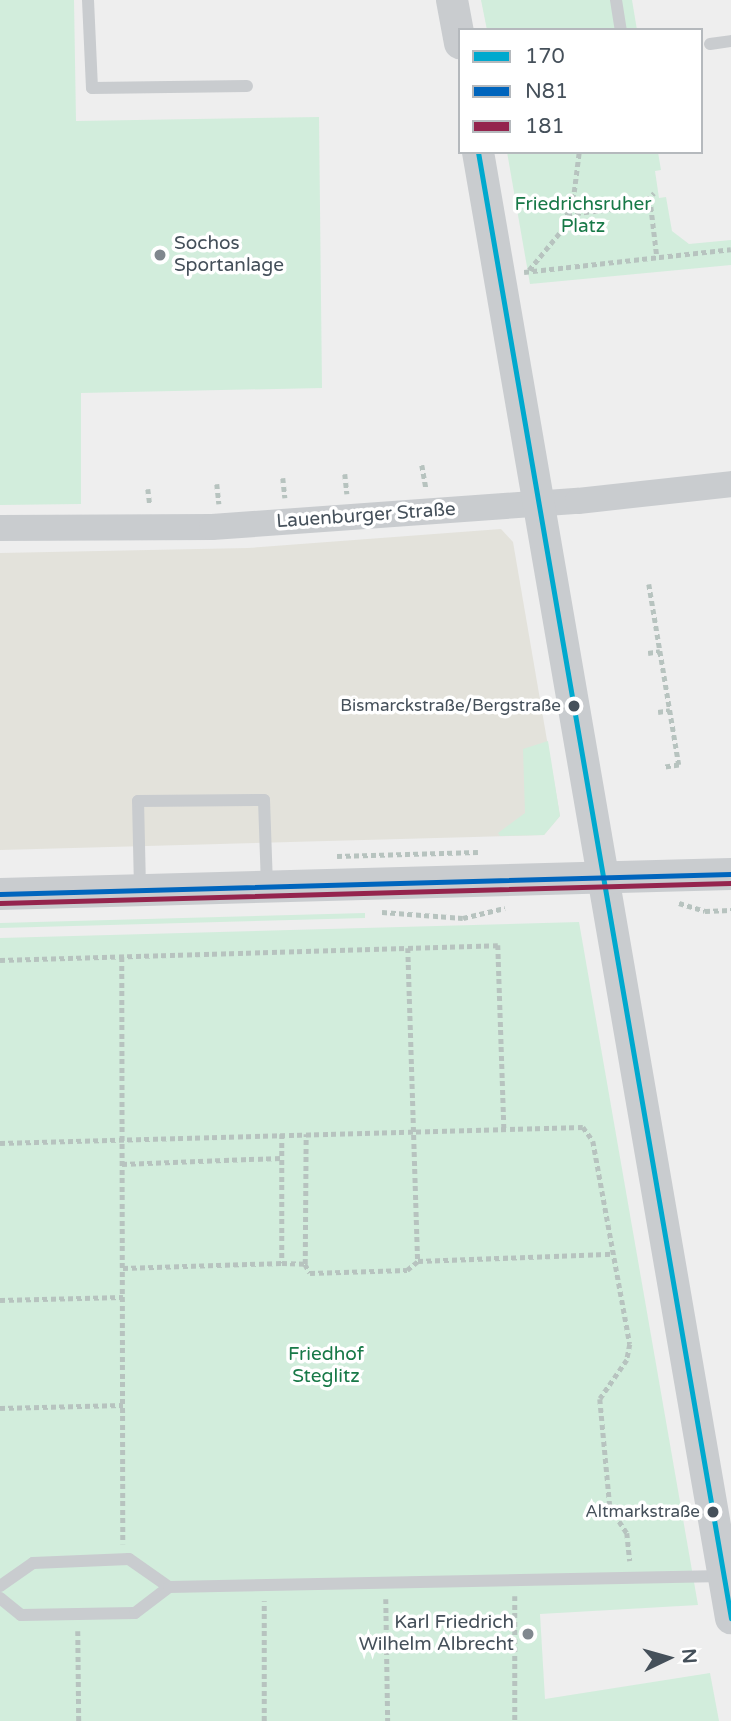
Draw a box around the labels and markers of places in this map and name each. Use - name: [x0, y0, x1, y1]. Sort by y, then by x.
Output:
- place label: Sochos Sportanlage: [174, 233, 284, 277]
- marker: Sochos Sportanlage: [152, 247, 168, 263]
- place label: Bismarckstraße/Bergstraße: [340, 696, 561, 716]
- marker: Bismarckstraße/Bergstraße: [567, 699, 581, 713]
- place label: Altmarkstraße: [585, 1502, 700, 1522]
- marker: Altmarkstraße: [706, 1505, 720, 1519]
- place label: Karl Friedrich Wilhelm Albrecht: [359, 1612, 514, 1656]
- marker: Karl Friedrich Wilhelm Albrecht: [520, 1626, 536, 1642]

